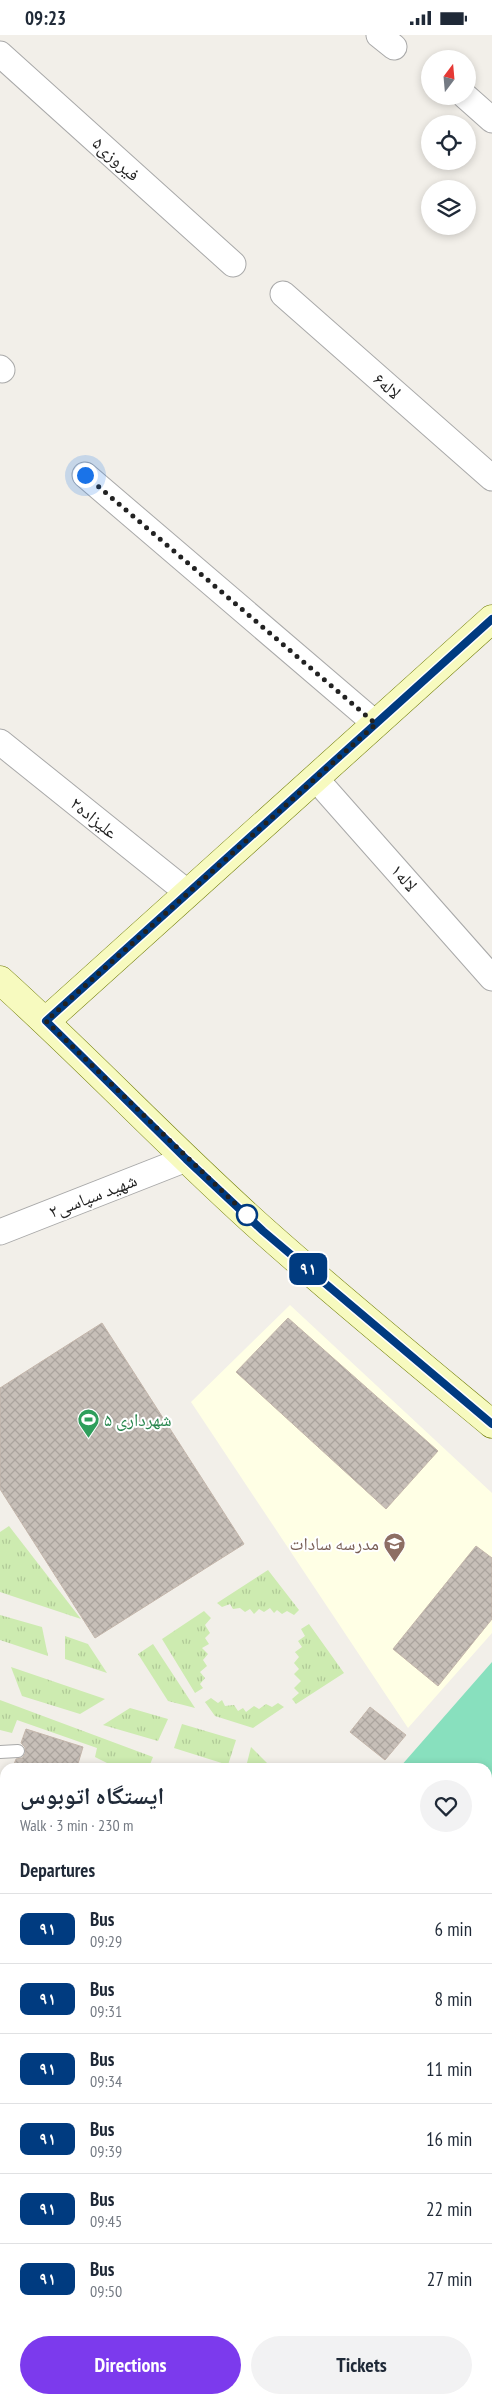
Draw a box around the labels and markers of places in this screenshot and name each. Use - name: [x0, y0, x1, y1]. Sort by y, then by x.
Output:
- unlabelled marker: [236, 1204, 258, 1226]
- sports icon: شهرداری ۵: [76, 1408, 100, 1439]
- place label: شهرداری ۵: [104, 1408, 172, 1431]
- place label: مدرسه سادات: [289, 1532, 379, 1555]
- school or university icon: مدرسه سادات: [383, 1532, 407, 1563]

